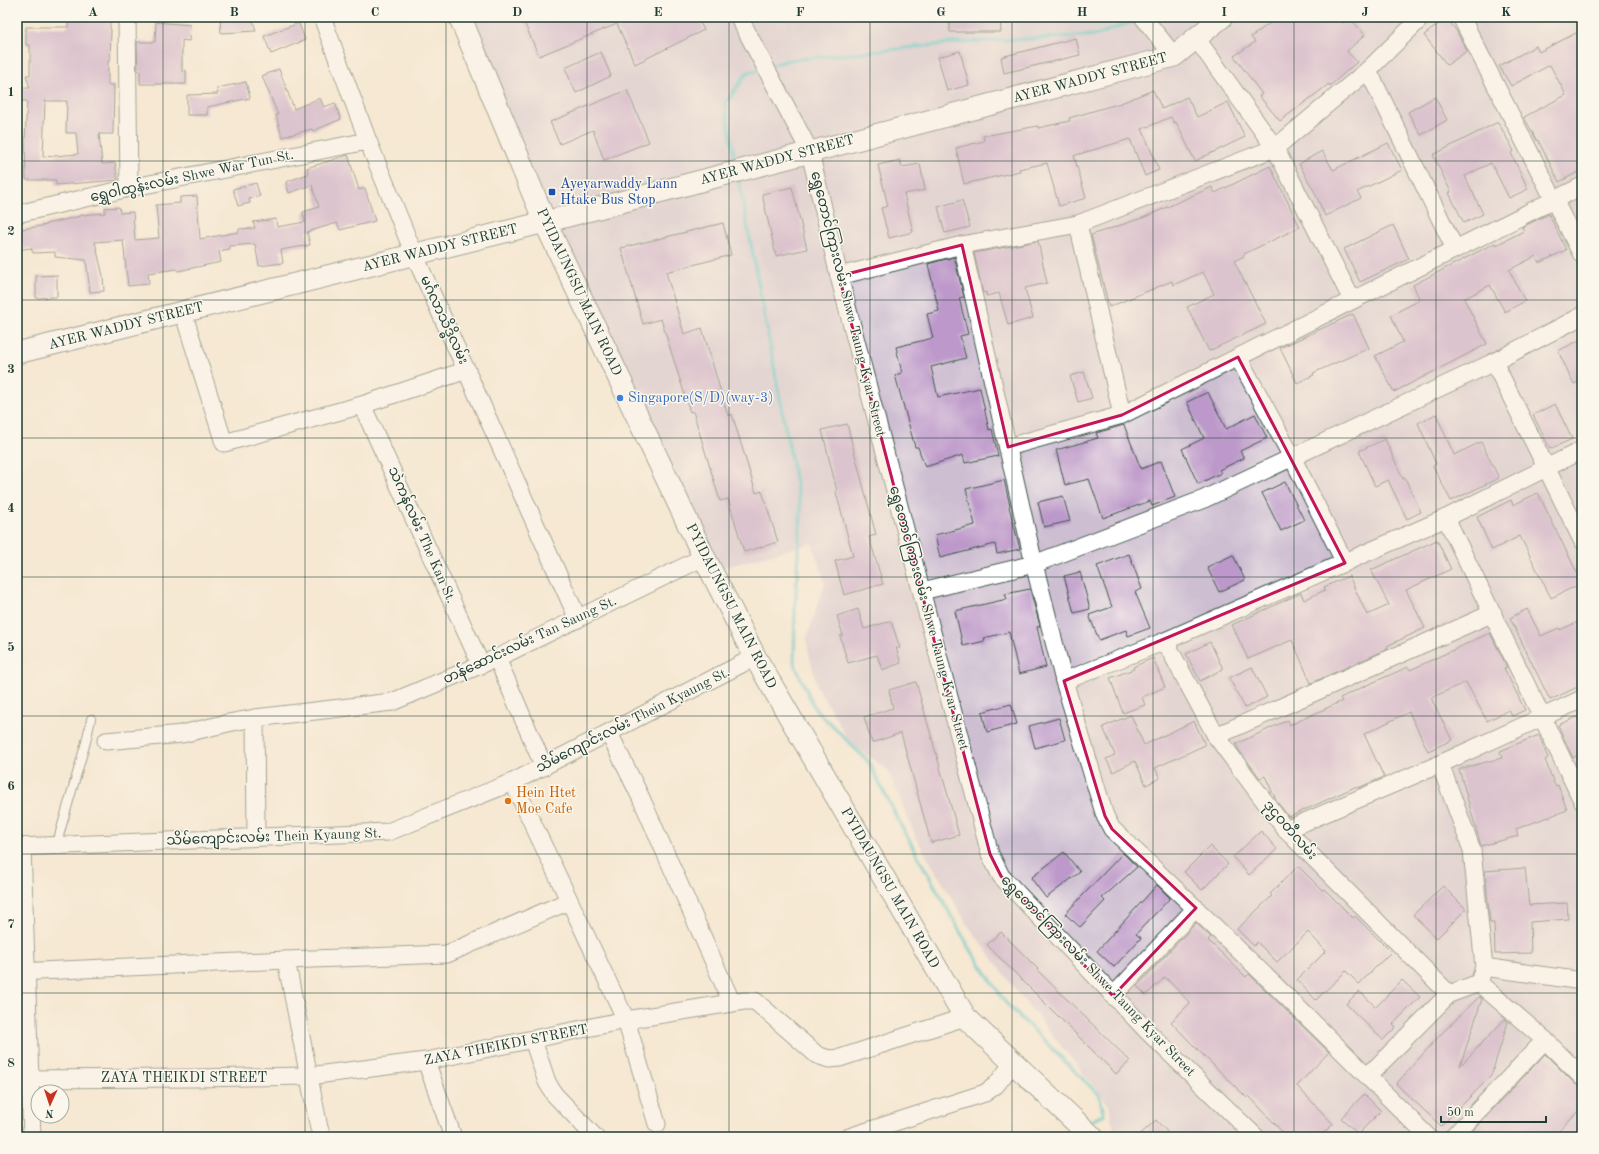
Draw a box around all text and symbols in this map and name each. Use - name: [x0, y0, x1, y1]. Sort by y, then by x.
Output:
- text: A: [88, 6, 98, 19]
- text: B: [229, 6, 239, 19]
- text: C: [371, 6, 379, 19]
- text: D: [512, 6, 522, 19]
- text: E: [654, 6, 663, 19]
- text: F: [796, 6, 805, 19]
- text: G: [936, 6, 946, 19]
- text: H: [1077, 6, 1088, 19]
- text: I: [1221, 6, 1227, 19]
- text: J: [1361, 6, 1369, 19]
- text: K: [1501, 6, 1511, 19]
- street label: AYER WADDY STREET: [1011, 51, 1169, 105]
- text: 1: [7, 86, 15, 99]
- street label: AYER WADDY STREET: [698, 133, 856, 187]
- street label: ရွှေဝါထွန်းလမ်း Shwe War Tun St.: [88, 144, 296, 208]
- street label: ရွှေတောင်ကြားလမ်း Shwe Taung Kyar Street: [804, 169, 892, 439]
- place label: Ayeyarwaddy Lann Htake Bus Stop: [560, 177, 678, 207]
- marker: Ayeyarwaddy Lann Htake Bus Stop: [547, 187, 557, 197]
- street label: PYIDAUNGSU MAIN ROAD: [534, 206, 624, 378]
- street label: AYER WADDY STREET: [361, 222, 519, 274]
- text: 2: [7, 225, 15, 238]
- street label: မင်္ဂလာသိဒ္ဓိလမ်း: [413, 272, 474, 368]
- street label: AYER WADDY STREET: [47, 300, 205, 352]
- text: 3: [7, 363, 15, 376]
- place label: Singapore(S/D)(way-3): [628, 391, 773, 405]
- marker: Singapore(S/D)(way-3): [615, 393, 625, 403]
- street label: သဲကန်လမ်း The Kan St.: [382, 463, 462, 607]
- street label: ရွှေတောင်ကြားလမ်း Shwe Taung Kyar Street: [883, 483, 975, 753]
- text: 4: [7, 502, 15, 515]
- street label: PYIDAUNGSU MAIN ROAD: [683, 521, 779, 691]
- street label: တန်ဆောင်းလမ်း Tan Saung St.: [439, 590, 621, 690]
- text: 5: [7, 641, 15, 654]
- street label: သိမ်ကျောင်းလမ်း Thein Kyaung St.: [532, 661, 734, 779]
- text: 6: [7, 780, 15, 793]
- place label: Hein Htet Moe Cafe: [516, 786, 576, 816]
- street label: ဒုဌဝတီလမ်း: [1258, 795, 1322, 865]
- marker: Hein Htet Moe Cafe: [503, 796, 513, 806]
- street label: PYIDAUNGSU MAIN ROAD: [838, 805, 942, 971]
- street label: သိမ်ကျောင်းလမ်း Thein Kyaung St.: [166, 822, 382, 852]
- street label: ရွှေတောင်ကြားလမ်း Shwe Taung Kyar Street: [995, 870, 1201, 1082]
- text: 7: [7, 918, 15, 931]
- street label: ZAYA THEIKDI STREET: [423, 1022, 589, 1068]
- text: 8: [7, 1057, 15, 1070]
- street label: ZAYA THEIKDI STREET: [101, 1071, 267, 1085]
- north arrow: [30, 1084, 70, 1124]
- scale bar: [1441, 1098, 1546, 1124]
- text: 50 m: [1447, 1106, 1474, 1119]
- text: N: [44, 1107, 54, 1118]

